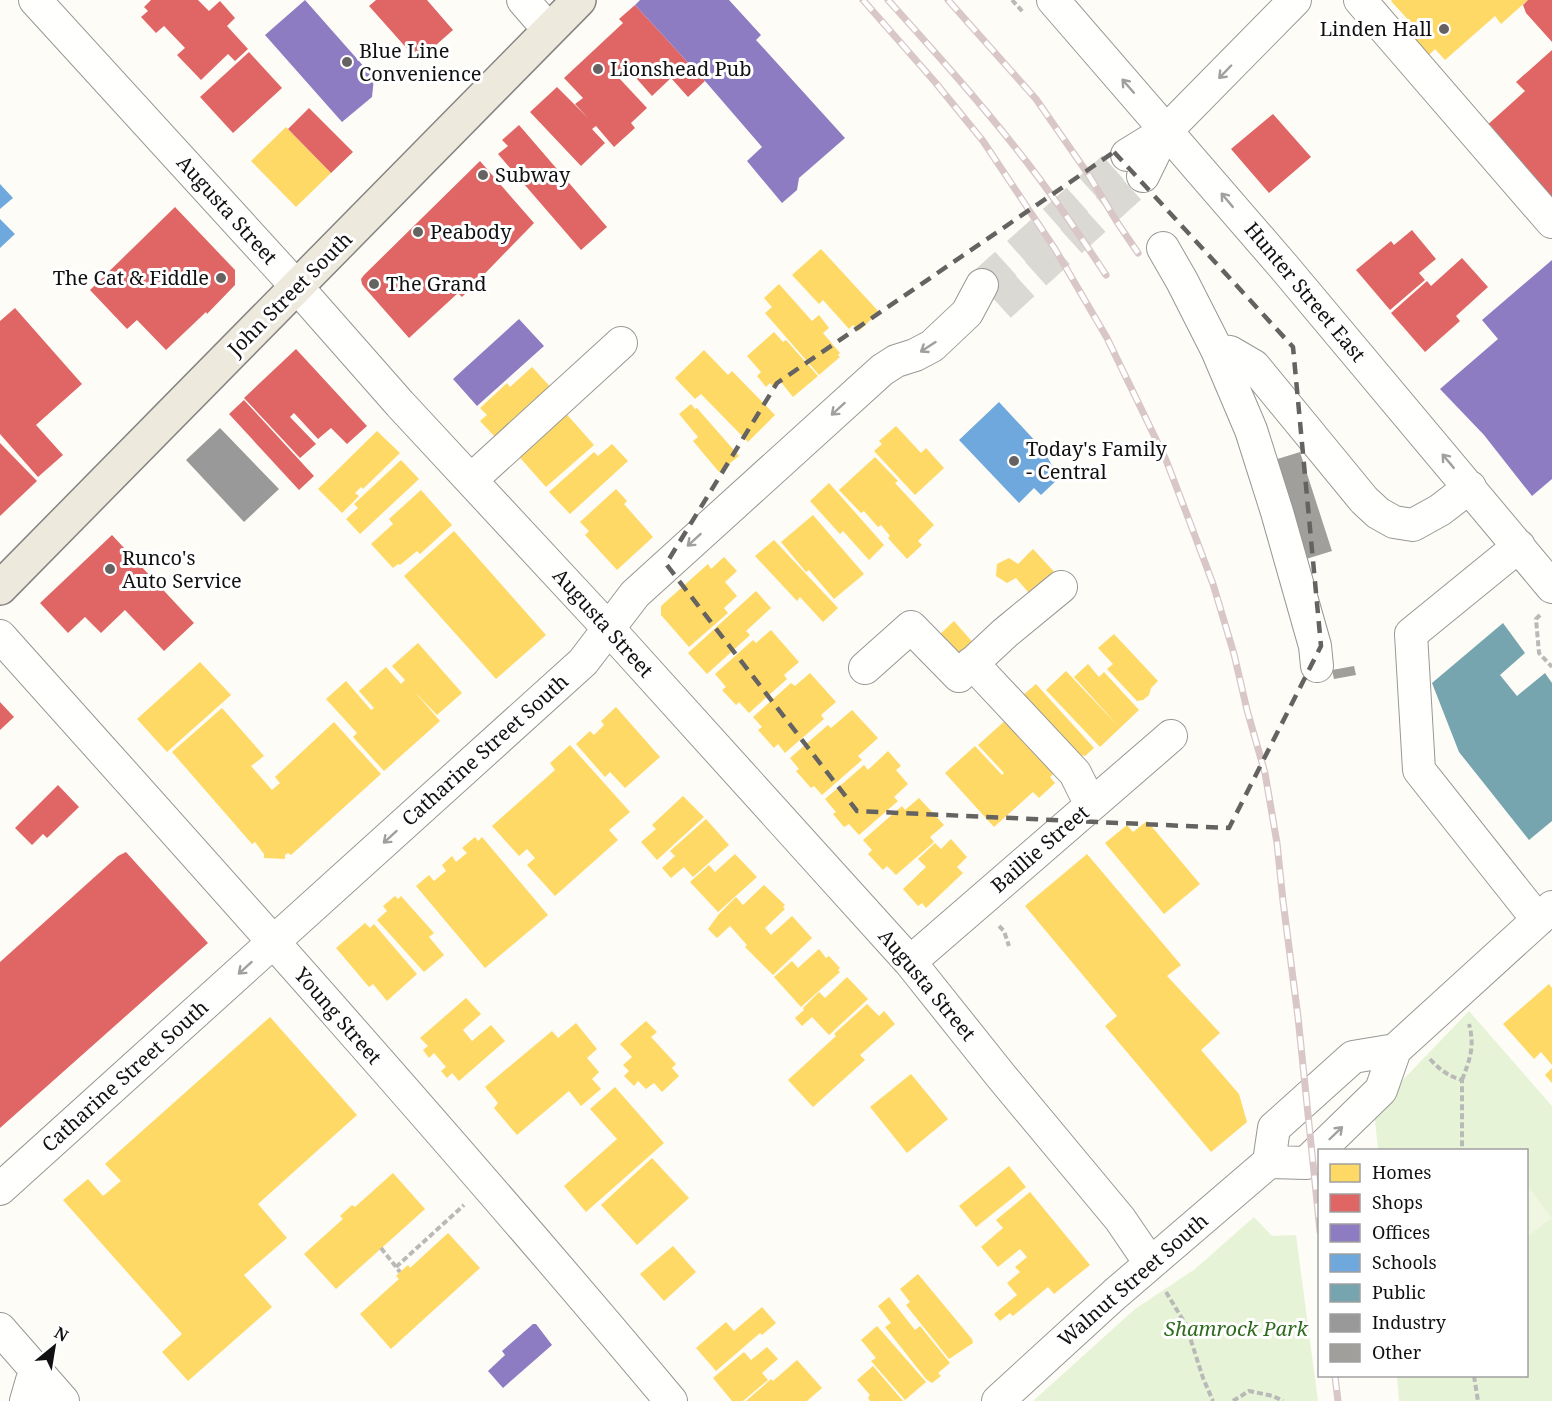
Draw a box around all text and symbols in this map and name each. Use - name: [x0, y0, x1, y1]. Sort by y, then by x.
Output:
- place label: Linden Hall: [1320, 15, 1432, 42]
- marker: Linden Hall: [1437, 22, 1451, 36]
- place label: Blue Line Convenience: [359, 37, 481, 87]
- marker: Blue Line Convenience: [340, 55, 354, 69]
- place label: Lionshead Pub: [610, 55, 752, 82]
- marker: Lionshead Pub: [591, 62, 605, 76]
- one-way arrow: [1218, 65, 1232, 80]
- one-way arrow: [1121, 79, 1135, 94]
- street label: Augusta Street: [171, 149, 284, 270]
- place label: Subway: [495, 161, 571, 188]
- marker: Subway: [476, 168, 490, 182]
- one-way arrow: [1220, 193, 1234, 208]
- street label: Hunter Street East: [1239, 216, 1372, 367]
- place label: Peabody: [430, 218, 512, 245]
- street label: John Street South: [221, 225, 358, 362]
- marker: Peabody: [411, 225, 425, 239]
- place label: The Cat & Fiddle: [53, 264, 209, 291]
- place label: The Grand: [386, 270, 487, 297]
- marker: The Cat & Fiddle: [214, 271, 228, 285]
- marker: The Grand: [367, 277, 381, 291]
- one-way arrow: [920, 342, 937, 354]
- one-way arrow: [831, 402, 846, 416]
- place label: Today's Family - Central: [1026, 435, 1168, 485]
- one-way arrow: [1441, 453, 1454, 469]
- marker: Today's Family - Central: [1007, 454, 1021, 468]
- one-way arrow: [687, 533, 702, 547]
- place label: Runco's Auto Service: [122, 544, 242, 594]
- marker: Runco's Auto Service: [103, 562, 117, 576]
- street label: Augusta Street: [547, 562, 660, 683]
- street label: Catharine Street South: [396, 667, 574, 832]
- street label: Baillie Street: [985, 799, 1094, 899]
- one-way arrow: [383, 830, 398, 844]
- street label: Augusta Street: [873, 923, 982, 1046]
- one-way arrow: [238, 961, 253, 975]
- street label: Young Street: [288, 961, 388, 1070]
- street label: Catharine Street South: [36, 993, 214, 1158]
- one-way arrow: [1329, 1126, 1344, 1140]
- legend: [1318, 1149, 1528, 1377]
- text: Homes: [1372, 1160, 1431, 1184]
- text: Shops: [1372, 1190, 1423, 1214]
- street label: Walnut Street South: [1052, 1207, 1214, 1352]
- text: Offices: [1372, 1220, 1430, 1244]
- text: Schools: [1372, 1250, 1437, 1274]
- text: Public: [1372, 1280, 1426, 1304]
- text: Industry: [1372, 1310, 1447, 1334]
- park label: Shamrock Park: [1164, 1315, 1309, 1342]
- north arrow: [24, 1317, 84, 1377]
- text: N: [51, 1321, 73, 1347]
- text: Other: [1372, 1340, 1422, 1364]

